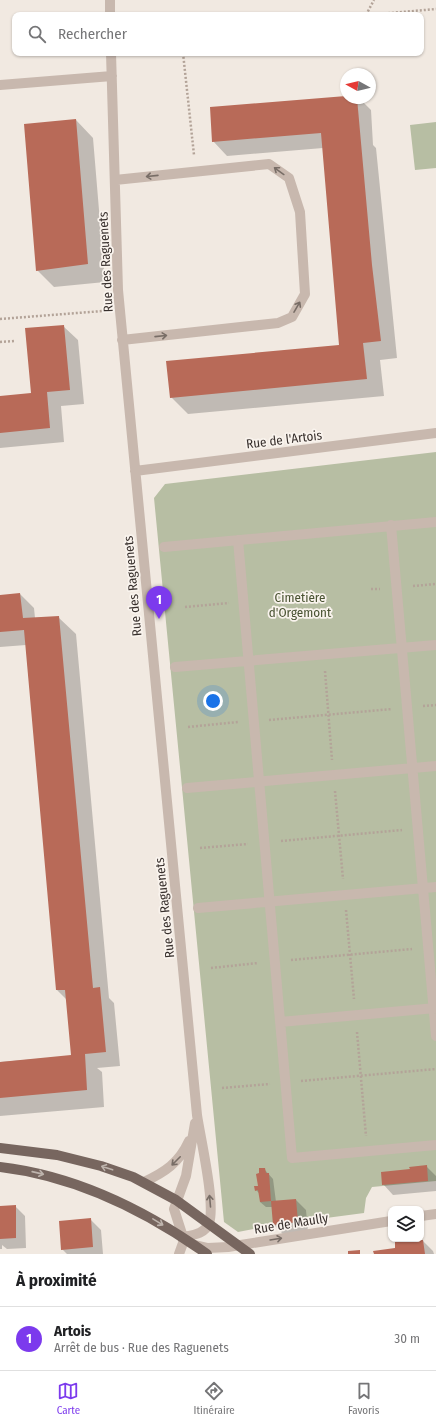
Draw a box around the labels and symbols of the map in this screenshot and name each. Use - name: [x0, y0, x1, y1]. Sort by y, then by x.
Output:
- north arrow: [340, 68, 376, 104]
- one-way arrow: [274, 167, 285, 176]
- one-way arrow: [146, 172, 159, 179]
- street label: Rue des Raguenets: [95, 211, 116, 313]
- one-way arrow: [294, 301, 302, 313]
- one-way arrow: [154, 332, 167, 340]
- street label: Rue de l'Artois: [245, 427, 323, 452]
- street label: Rue des Raguenets: [121, 535, 144, 637]
- pin: 1: [146, 586, 172, 619]
- park label: Cimetière d'Orgemont: [269, 590, 332, 620]
- your location: [203, 691, 223, 711]
- street label: Rue des Raguenets: [152, 857, 177, 959]
- one-way arrow: [171, 1156, 181, 1166]
- one-way arrow: [101, 1164, 114, 1171]
- one-way arrow: [32, 1170, 45, 1178]
- one-way arrow: [206, 1195, 214, 1208]
- street label: Rue de Maully: [253, 1210, 329, 1237]
- one-way arrow: [152, 1218, 164, 1226]
- one-way arrow: [269, 1235, 282, 1243]

